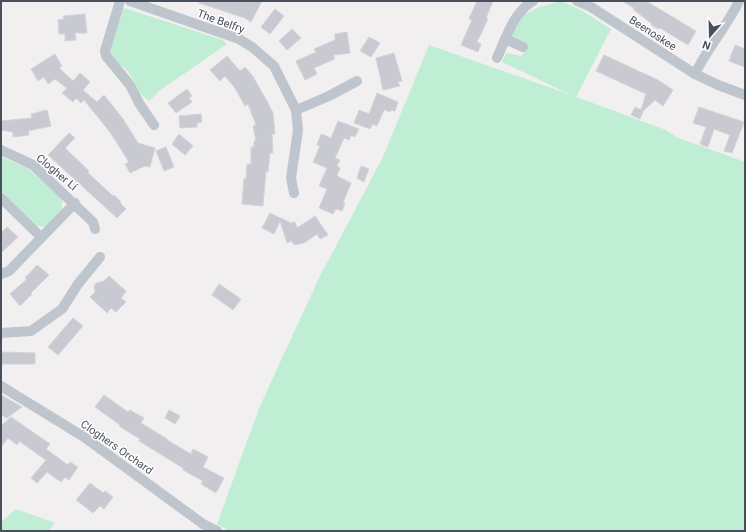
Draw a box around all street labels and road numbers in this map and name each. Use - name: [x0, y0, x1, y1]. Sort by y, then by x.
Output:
- street label: The Belfry: [195, 7, 247, 36]
- street label: Beenoskee: [627, 13, 679, 54]
- street label: Clogher Lí: [34, 152, 81, 194]
- street label: Cloghers Orchard: [78, 418, 155, 477]

